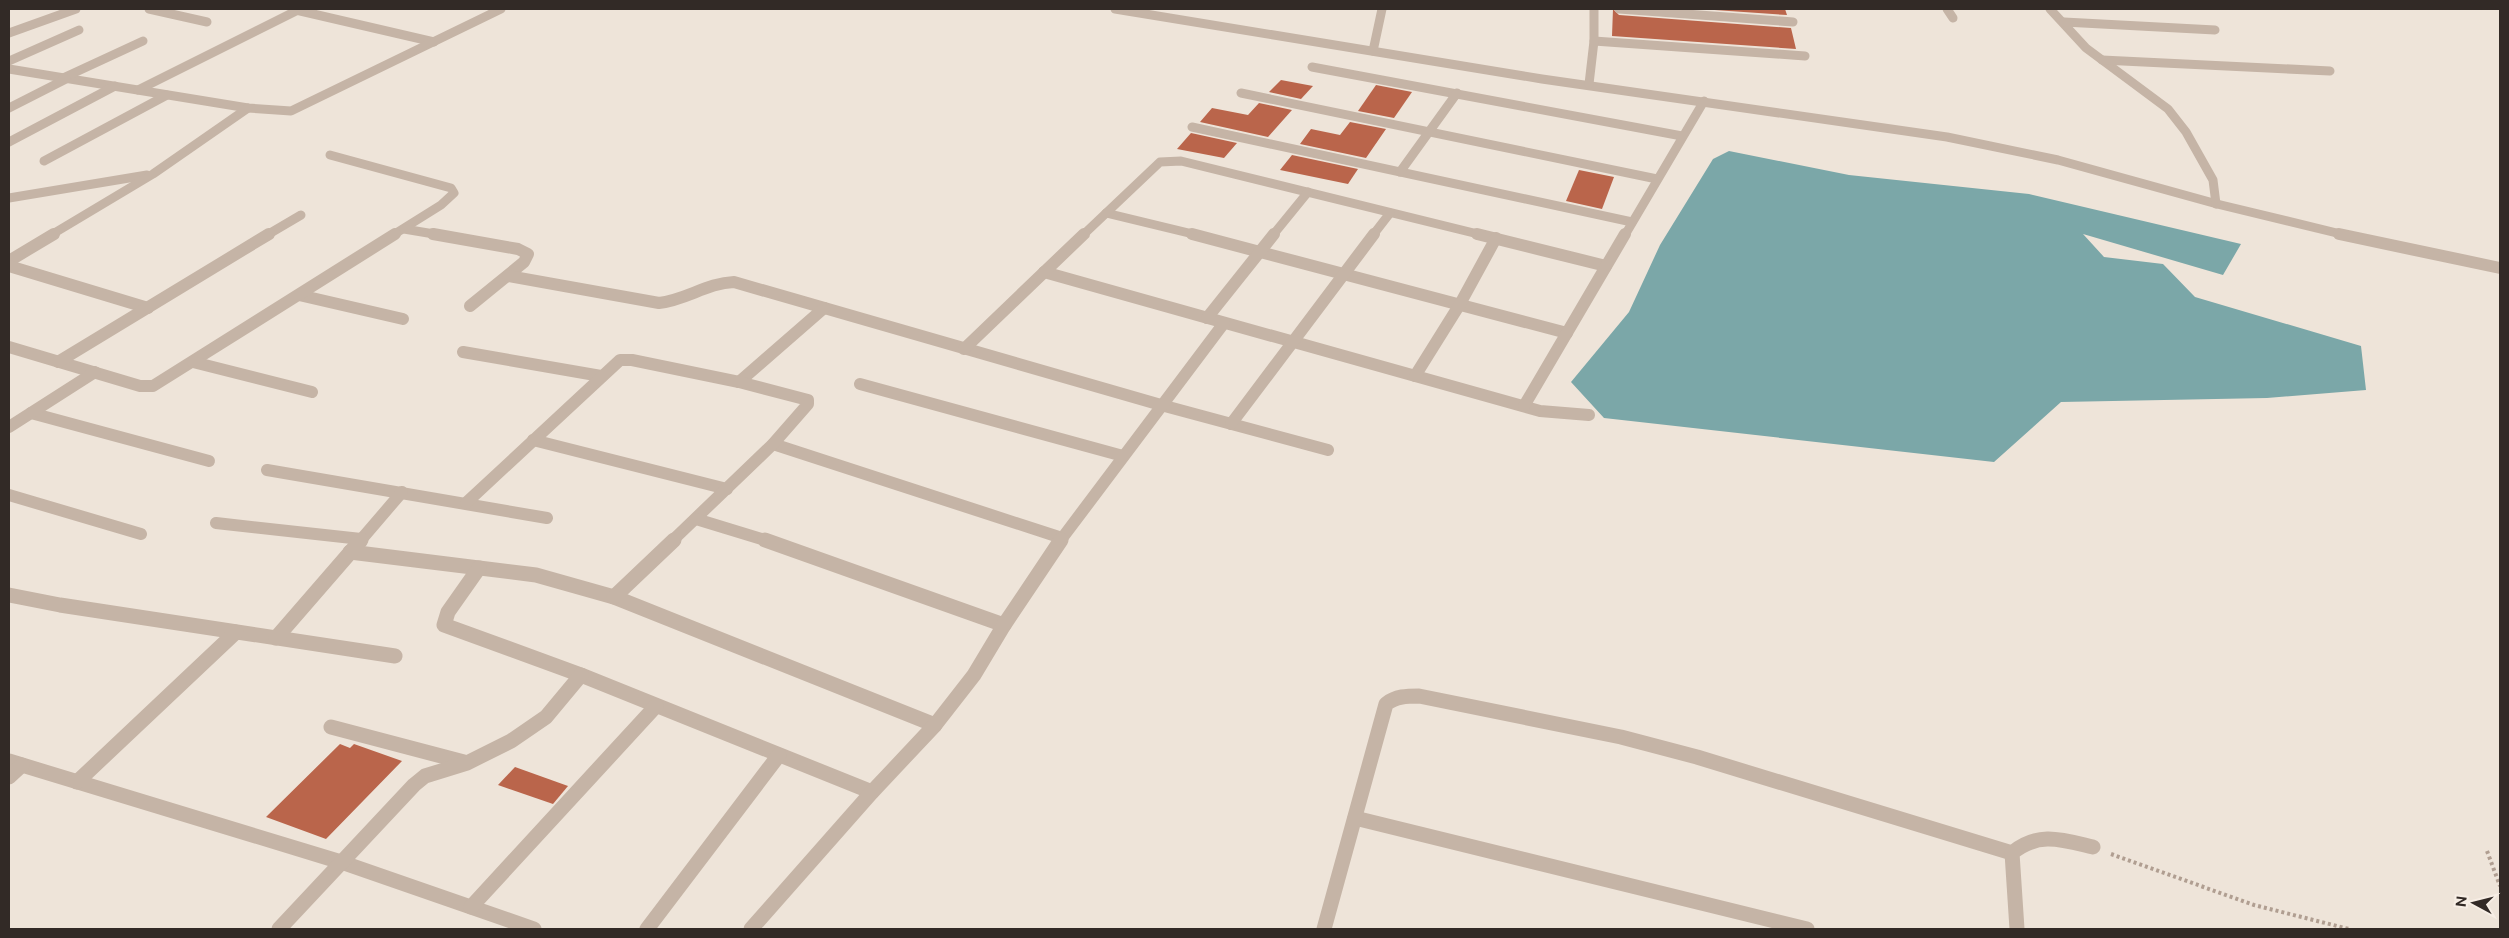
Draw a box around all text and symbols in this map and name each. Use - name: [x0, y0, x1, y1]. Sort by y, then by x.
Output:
- north arrow: [2449, 878, 2499, 928]
- text: N: [2452, 895, 2470, 908]

